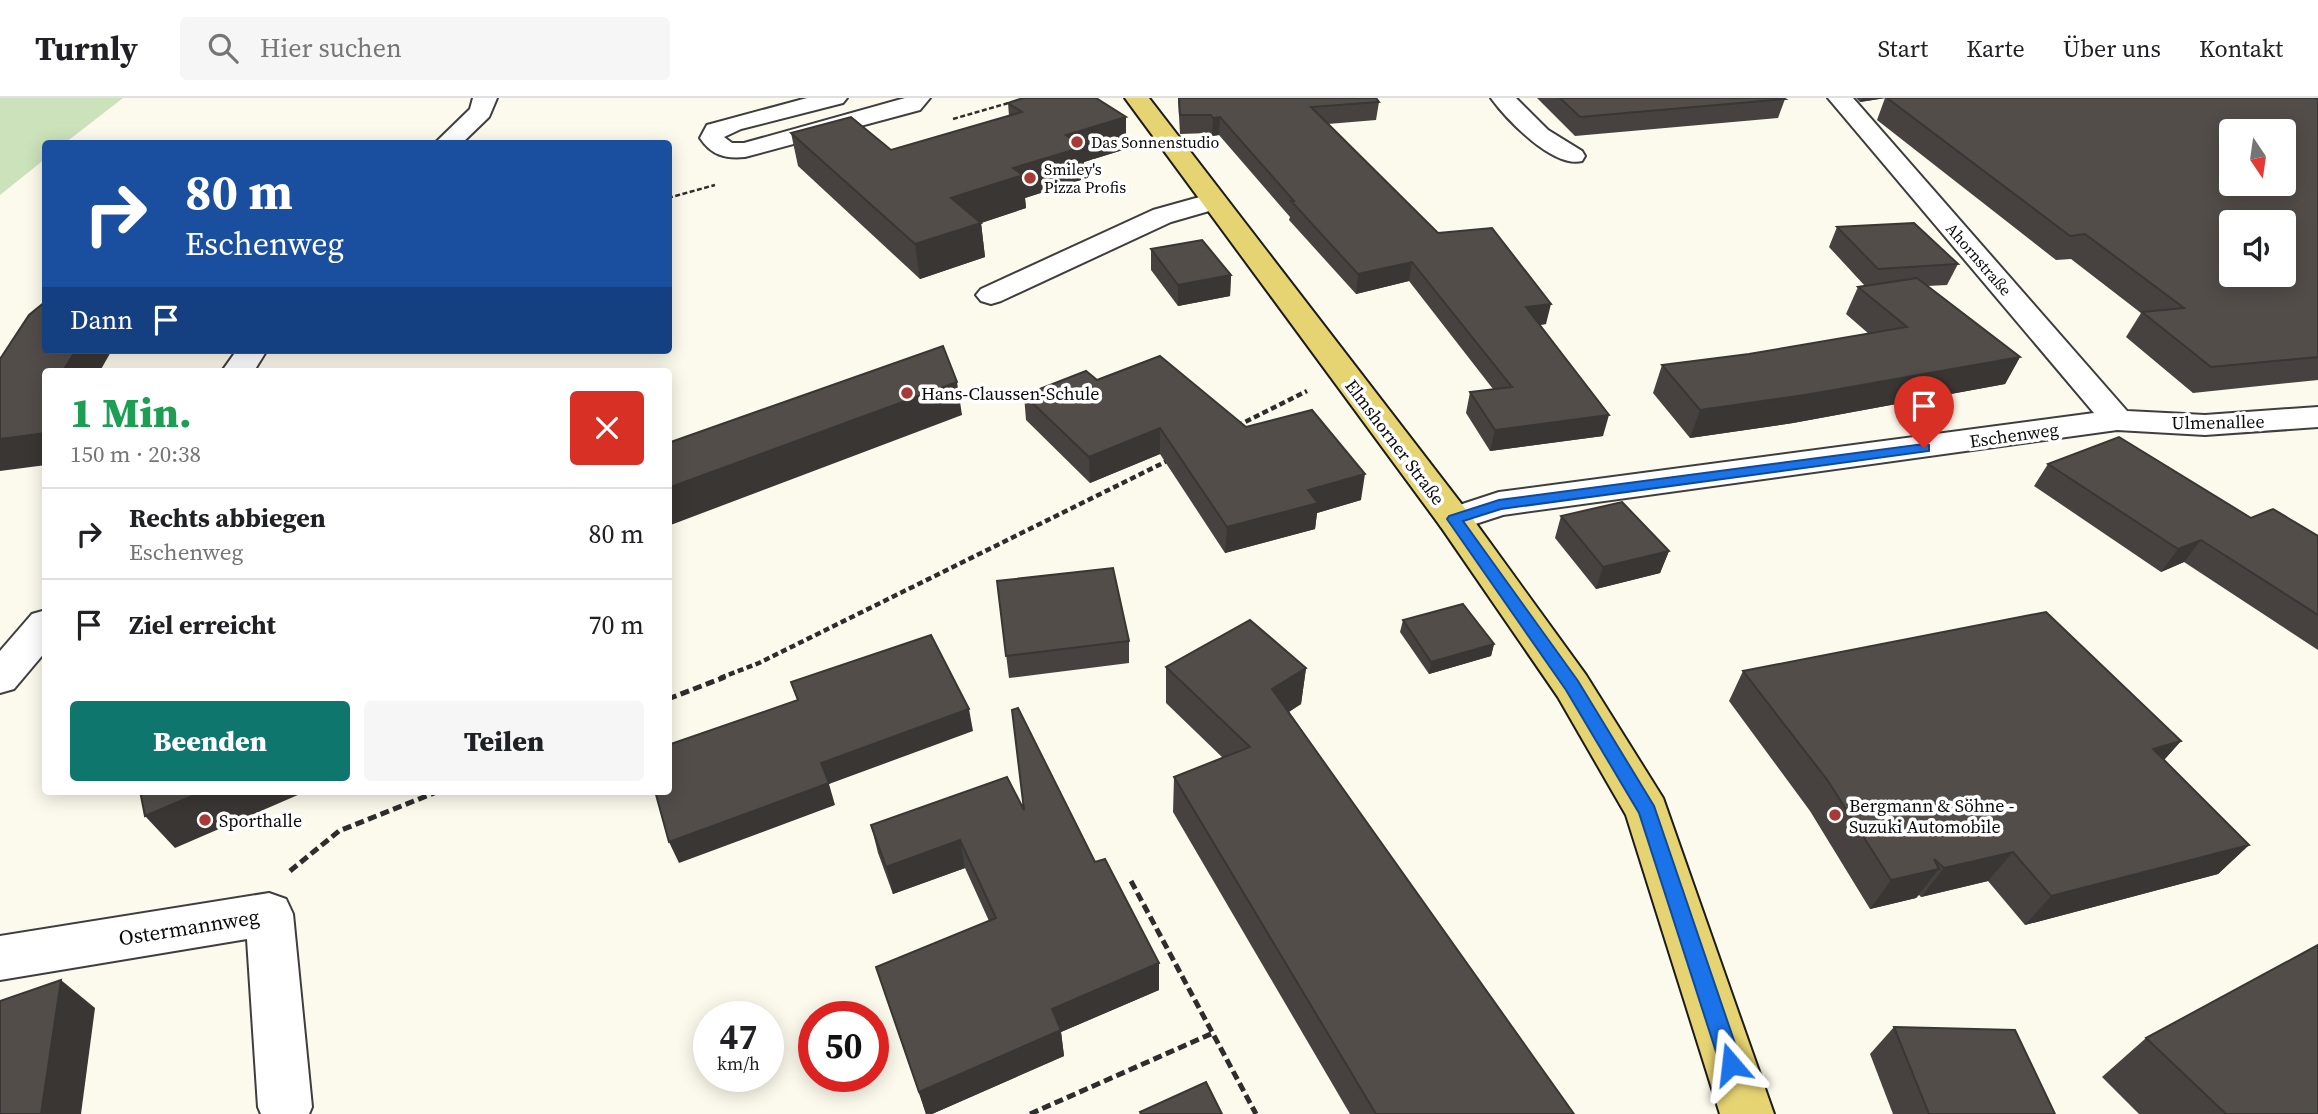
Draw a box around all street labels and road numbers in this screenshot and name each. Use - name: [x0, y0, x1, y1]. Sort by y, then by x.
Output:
- street label: Ahornstraße: [1941, 218, 2017, 300]
- street label: Elmshorner Straße: [1339, 374, 1451, 510]
- street label: Ulmenallee: [2171, 409, 2265, 435]
- street label: Eschenweg: [1968, 416, 2060, 454]
- street label: Ostermannweg: [117, 902, 261, 952]

